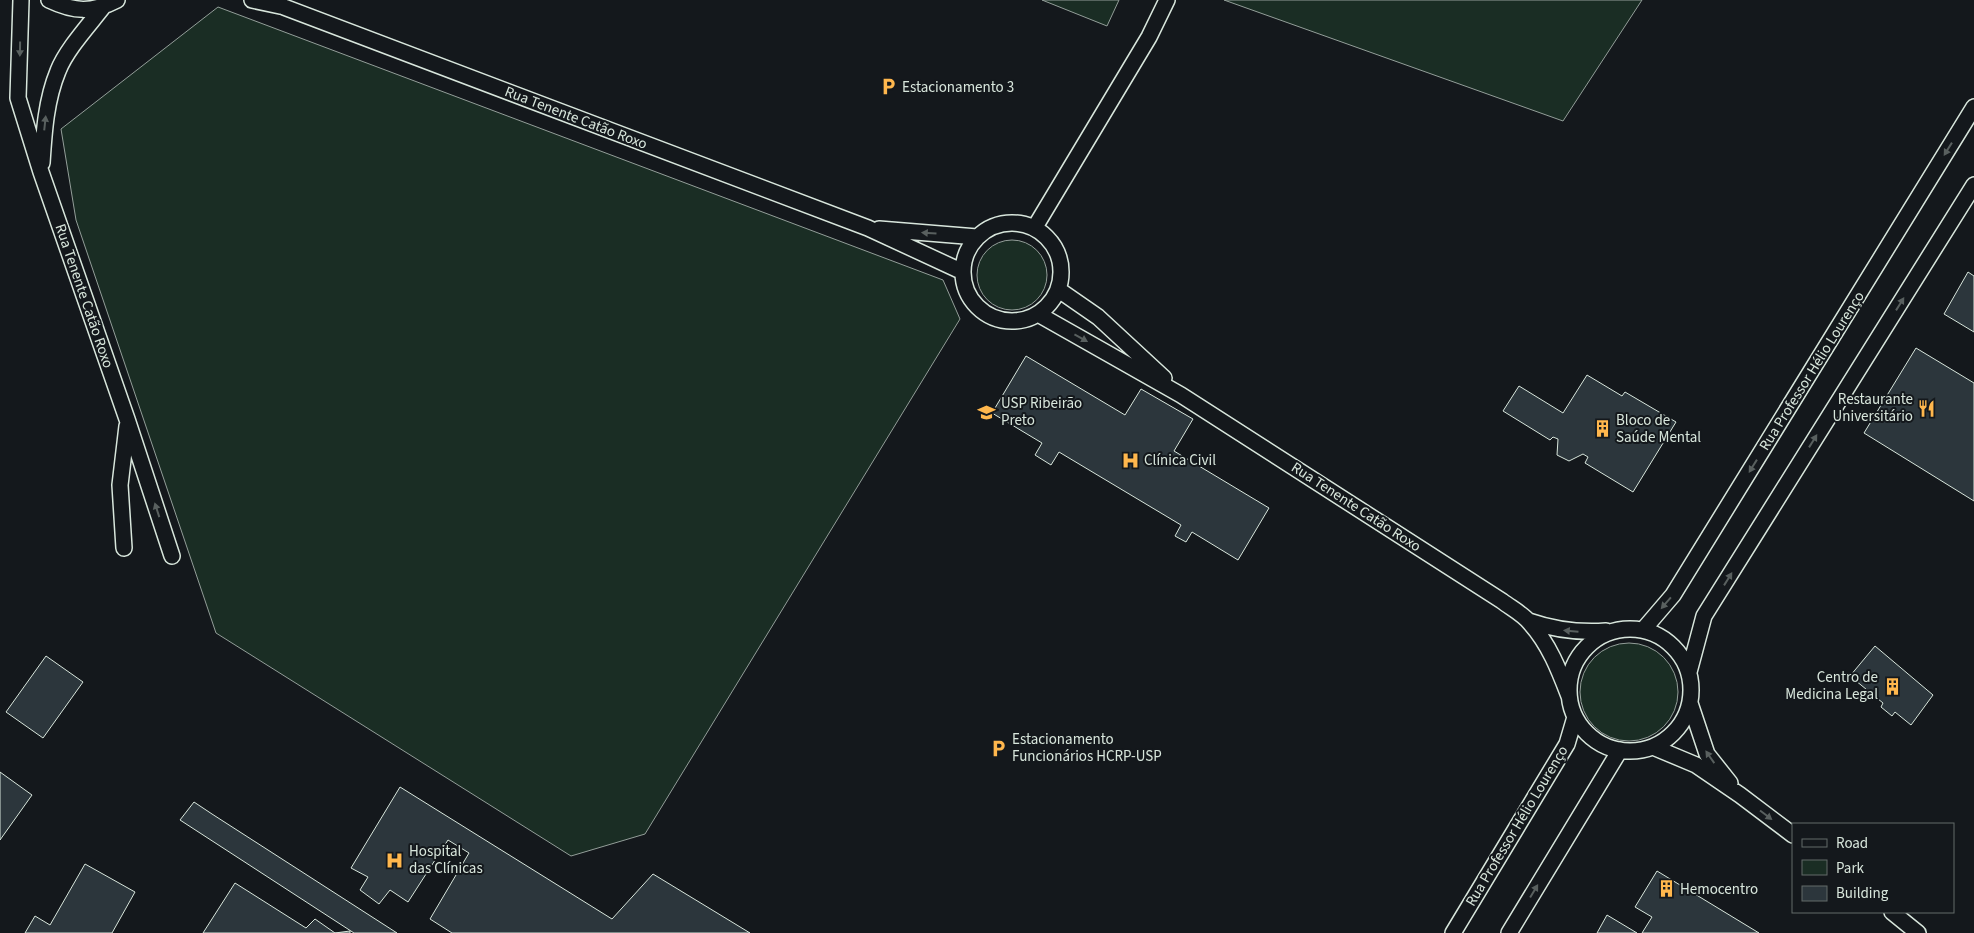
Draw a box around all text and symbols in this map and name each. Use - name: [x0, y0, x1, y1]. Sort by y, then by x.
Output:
- one-way arrow: [15, 41, 23, 57]
- parking icon: Estacionamento 3: [878, 77, 898, 97]
- place label: Estacionamento 3: [902, 77, 1014, 98]
- street label: Rua Tenente Catão Roxo: [502, 81, 650, 155]
- one-way arrow: [41, 115, 49, 131]
- one-way arrow: [1944, 142, 1953, 155]
- street label: Rua Tenente Catão Roxo: [49, 221, 119, 371]
- one-way arrow: [920, 229, 936, 237]
- street label: Rua Professor Hélio Lourenço: [1754, 287, 1870, 455]
- one-way arrow: [1895, 297, 1905, 310]
- one-way arrow: [1074, 333, 1087, 342]
- place label: Restaurante Universitário: [1833, 389, 1913, 427]
- place label: USP Ribeirão Preto: [1001, 393, 1082, 431]
- restaurant icon: Restaurante Universitário: [1917, 398, 1937, 418]
- school or university icon: USP Ribeirão Preto: [977, 402, 997, 422]
- place label: Bloco de Saúde Mental: [1616, 410, 1701, 448]
- building icon: Bloco de Saúde Mental: [1592, 419, 1612, 439]
- one-way arrow: [1808, 434, 1818, 448]
- hospital icon: Clínica Civil: [1120, 450, 1140, 470]
- place label: Clínica Civil: [1144, 450, 1216, 471]
- street label: Rua Tenente Catão Roxo: [1287, 457, 1425, 557]
- one-way arrow: [1748, 459, 1757, 472]
- one-way arrow: [153, 502, 160, 517]
- one-way arrow: [1723, 573, 1732, 586]
- one-way arrow: [1661, 597, 1672, 609]
- one-way arrow: [1563, 627, 1579, 635]
- place label: Centro de Medicina Legal: [1785, 667, 1878, 705]
- building icon: Centro de Medicina Legal: [1882, 676, 1902, 696]
- place label: Estacionamento Funcionários HCRP-USP: [1012, 729, 1162, 767]
- parking icon: Estacionamento Funcionários HCRP-USP: [988, 738, 1008, 758]
- street label: Rua Professor Hélio Lourenço: [1461, 742, 1573, 910]
- one-way arrow: [1705, 750, 1715, 764]
- one-way arrow: [1760, 810, 1773, 821]
- legend: [1792, 823, 1954, 913]
- text: Road: [1836, 833, 1868, 854]
- place label: Hospital das Clínicas: [409, 841, 483, 879]
- hospital icon: Hospital das Clínicas: [385, 850, 405, 870]
- text: Park: [1836, 858, 1865, 879]
- building icon: Hemocentro: [1656, 879, 1676, 899]
- place label: Hemocentro: [1680, 879, 1758, 900]
- text: Building: [1836, 883, 1889, 904]
- one-way arrow: [1529, 885, 1538, 898]

